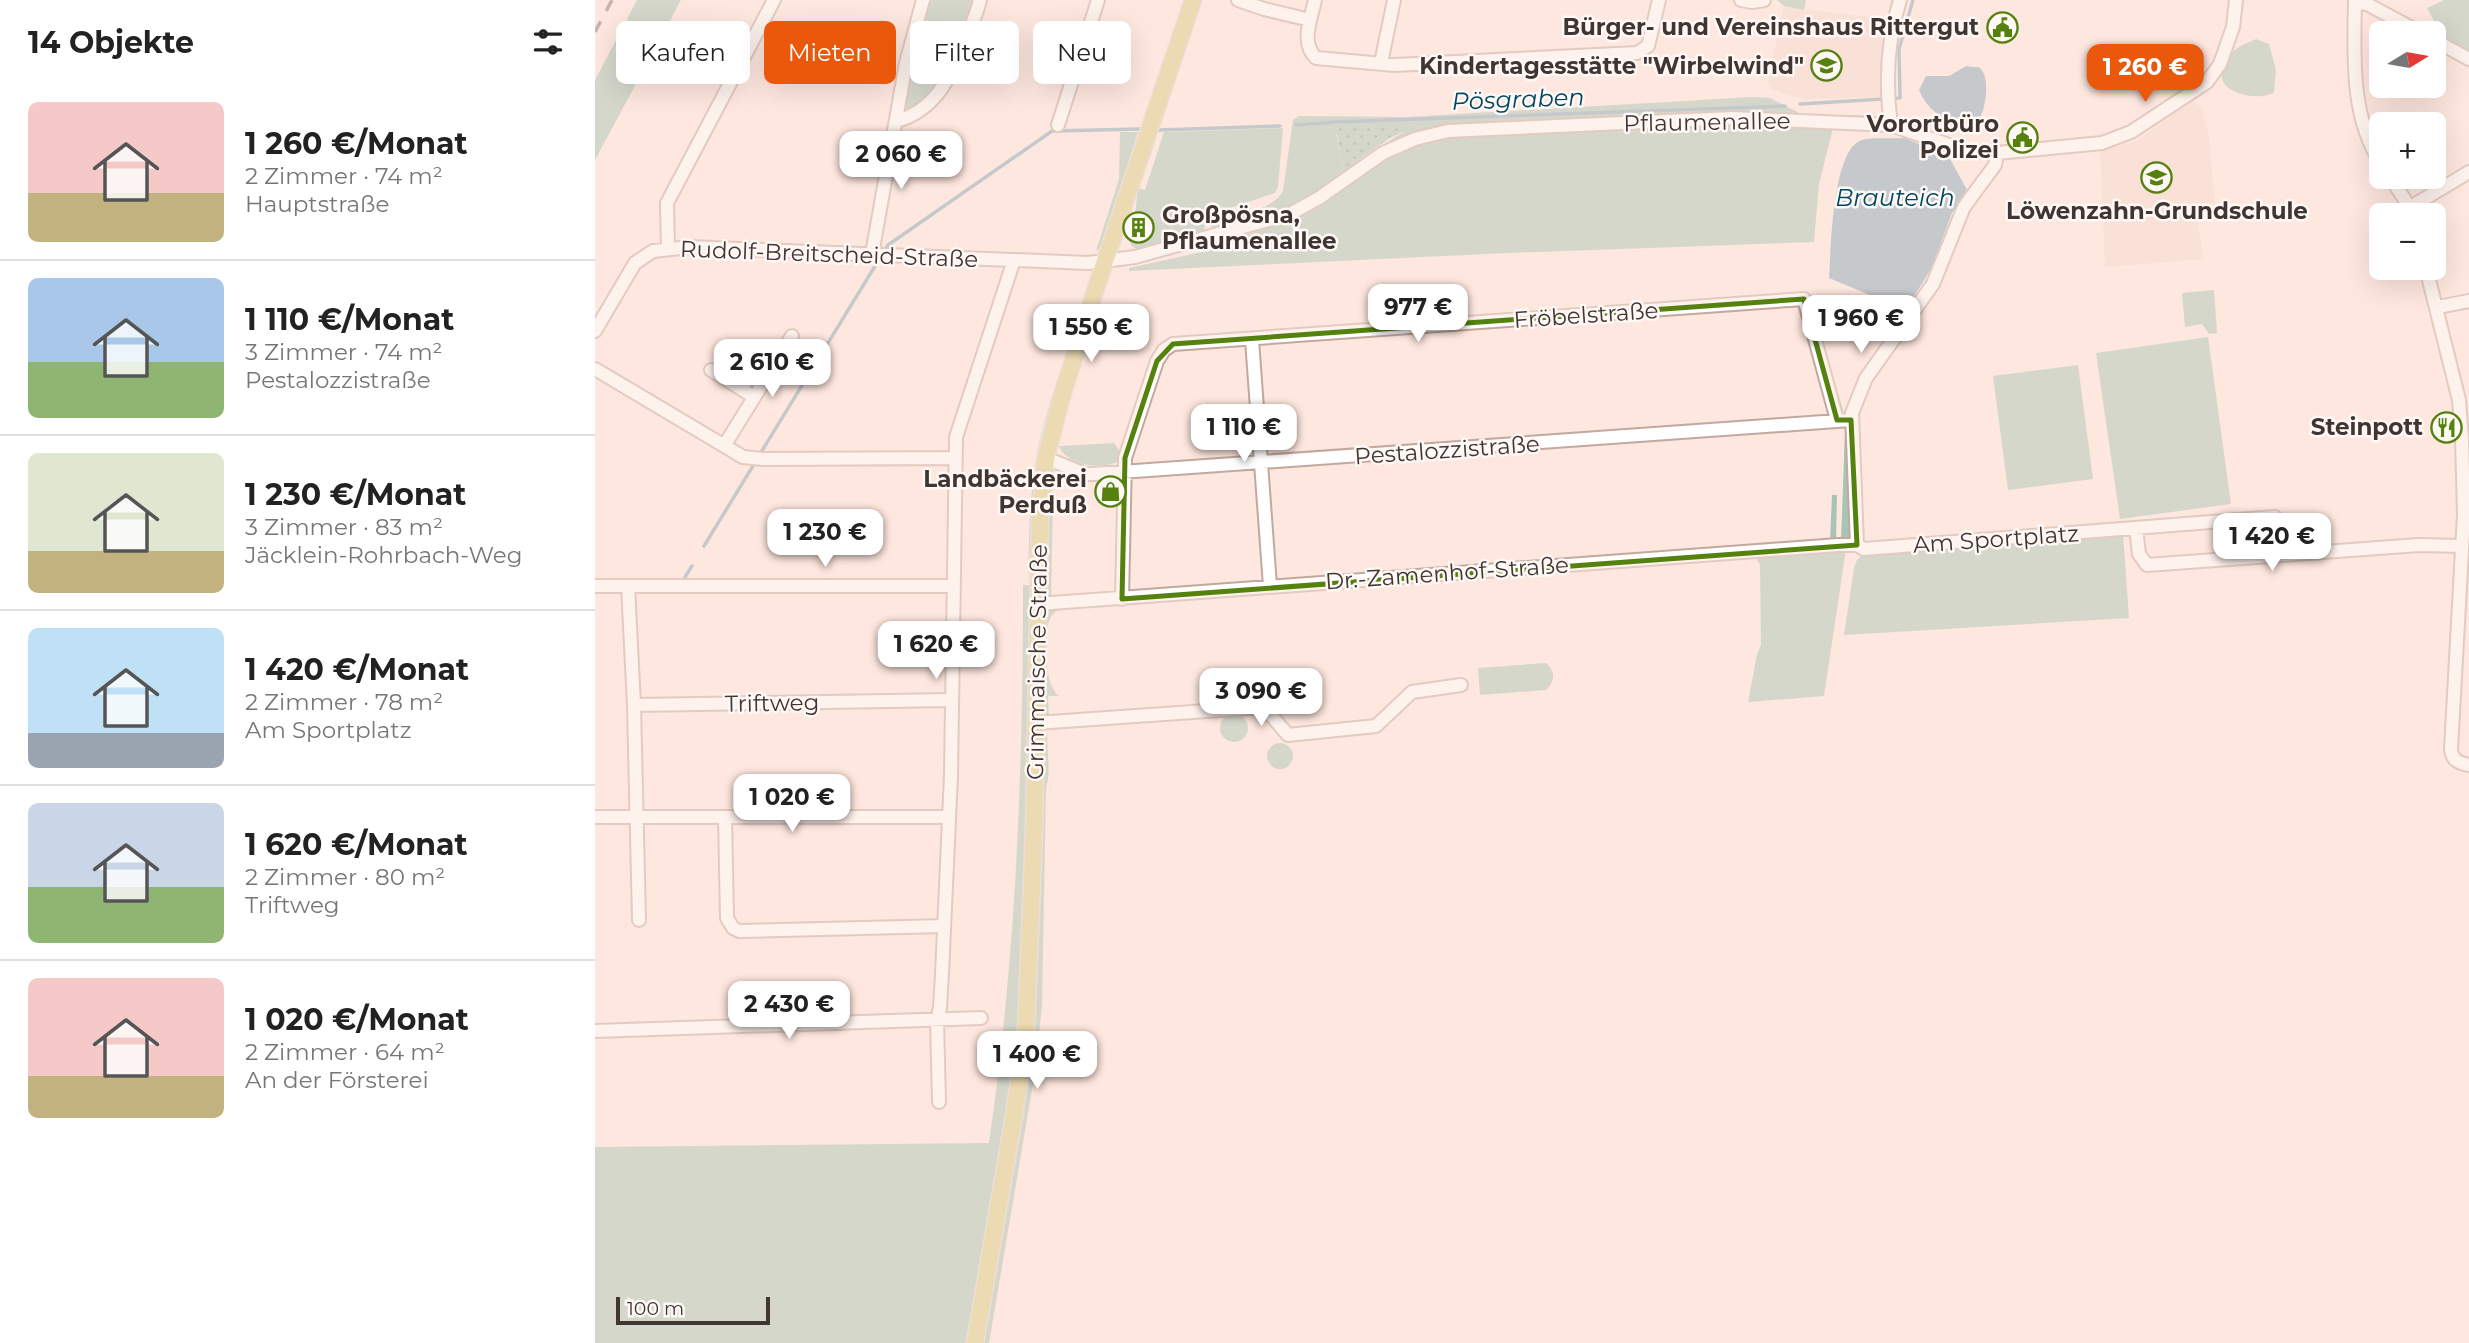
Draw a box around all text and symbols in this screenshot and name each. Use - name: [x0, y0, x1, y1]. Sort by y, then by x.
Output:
- public building icon: Bürger- und Vereinshaus Rittergut: [1985, 10, 2019, 44]
- place label: Bürger- und Vereinshaus Rittergut: [1562, 13, 1979, 41]
- chip: Kaufen: [616, 21, 750, 84]
- chip: Mieten: [764, 21, 896, 84]
- chip: Filter: [910, 21, 1019, 84]
- chip: Neu: [1033, 21, 1131, 84]
- north arrow: [2369, 21, 2447, 98]
- map controls: [2369, 21, 2446, 280]
- icon: filters: [529, 23, 567, 61]
- text: 14 Objekte: [28, 24, 194, 61]
- pin: 1 260 €: [2080, 44, 2210, 104]
- school or university icon: Kindertagesstätte "Wirbelwind": [1810, 49, 1844, 83]
- place label: Kindertagesstätte "Wirbelwind": [1419, 52, 1804, 80]
- text: 1 260 €: [2103, 53, 2187, 81]
- water label: Pösgraben: [1451, 82, 1585, 116]
- street label: Pflaumenallee: [1623, 107, 1791, 137]
- place label: Vorortbüro Polizei: [1866, 110, 1999, 164]
- button: +: [2369, 112, 2446, 189]
- public building icon: Vorortbüro Polizei: [2005, 120, 2039, 154]
- text: 1 260 €/Monat: [245, 125, 468, 162]
- icon: home: [84, 130, 168, 214]
- pin: 2 060 €: [836, 132, 966, 191]
- text: 2 060 €: [855, 140, 947, 168]
- school or university icon: Löwenzahn-Grundschule: [2140, 160, 2174, 194]
- text: 2 Zimmer · 74 m²: [245, 162, 443, 190]
- water label: Brauteich: [1835, 183, 1955, 212]
- text: Hauptstraße: [245, 190, 389, 218]
- place label: Löwenzahn-Grundschule: [2006, 197, 2308, 225]
- place label: Großpösna, Pflaumenallee: [1162, 201, 1336, 255]
- button: −: [2369, 203, 2446, 280]
- building icon: Großpösna, Pflaumenallee: [1122, 211, 1156, 245]
- street label: Rudolf-Breitscheid-Straße: [679, 235, 979, 273]
- pin: 977 €: [1369, 284, 1467, 344]
- text: 977 €: [1384, 293, 1452, 321]
- street label: Fröbelstraße: [1513, 296, 1659, 334]
- pin: 1 960 €: [1796, 296, 1926, 355]
- text: 1 110 €/Monat: [245, 301, 454, 338]
- pin: 1 550 €: [1026, 304, 1156, 364]
- text: 1 960 €: [1818, 304, 1904, 332]
- icon: home: [84, 306, 168, 390]
- text: 1 550 €: [1049, 313, 1133, 341]
- text: 3 Zimmer · 74 m²: [245, 338, 443, 366]
- pin: 2 610 €: [707, 340, 837, 399]
- text: 2 610 €: [730, 348, 814, 376]
- text: Pestalozzistraße: [245, 366, 431, 394]
- pin: 1 110 €: [1179, 405, 1309, 464]
- restaurant icon: Steinpott: [2429, 410, 2463, 444]
- text: 1 110 €: [1207, 413, 1281, 441]
- place label: Steinpott: [2311, 413, 2423, 441]
- street label: Pestalozzistraße: [1353, 430, 1541, 470]
- place label: Landbäckerei Perduß: [923, 465, 1087, 519]
- shop icon: Landbäckerei Perduß: [1093, 475, 1127, 509]
- text: 1 230 €/Monat: [245, 476, 466, 513]
- icon: home: [84, 481, 168, 565]
- pin: 1 230 €: [760, 510, 890, 569]
- text: 3 Zimmer · 83 m²: [245, 513, 443, 541]
- pin: 1 420 €: [2207, 514, 2337, 573]
- text: 1 230 €: [783, 518, 867, 546]
- street label: Am Sportplatz: [1912, 519, 2080, 559]
- text: 1 420 €: [2229, 522, 2315, 550]
- text: Jäcklein-Rohrbach-Weg: [245, 541, 522, 569]
- street label: Grimmaische Straße: [1021, 544, 1053, 780]
- street label: Dr.-Zamenhof-Straße: [1324, 551, 1570, 595]
- pin: 1 620 €: [871, 622, 1001, 681]
- text: 1 620 €: [894, 630, 978, 658]
- text: 1 420 €/Monat: [245, 651, 469, 688]
- icon: home: [84, 656, 168, 740]
- pin: 3 090 €: [1196, 668, 1326, 728]
- text: 3 090 €: [1215, 677, 1307, 705]
- text: 2 Zimmer · 78 m²: [245, 688, 443, 716]
- street label: Triftweg: [724, 688, 820, 718]
- text: Am Sportplatz: [245, 716, 411, 744]
- pin: 1 020 €: [727, 774, 857, 834]
- text: 1 020 €: [749, 783, 835, 811]
- text: 1 620 €/Monat: [245, 826, 468, 863]
- icon: home: [84, 831, 168, 915]
- text: 2 Zimmer · 80 m²: [245, 863, 445, 891]
- text: Triftweg: [245, 891, 340, 919]
- pin: 2 430 €: [724, 982, 854, 1041]
- text: 2 430 €: [744, 990, 834, 1018]
- text: 1 020 €/Monat: [245, 1001, 469, 1038]
- icon: home: [84, 1006, 168, 1090]
- pin: 1 400 €: [972, 1032, 1102, 1091]
- text: 2 Zimmer · 64 m²: [245, 1038, 445, 1066]
- text: 1 400 €: [993, 1040, 1081, 1068]
- text: An der Försterei: [245, 1066, 429, 1094]
- scale bar: [616, 1294, 770, 1326]
- text: 100 m: [627, 1297, 684, 1320]

